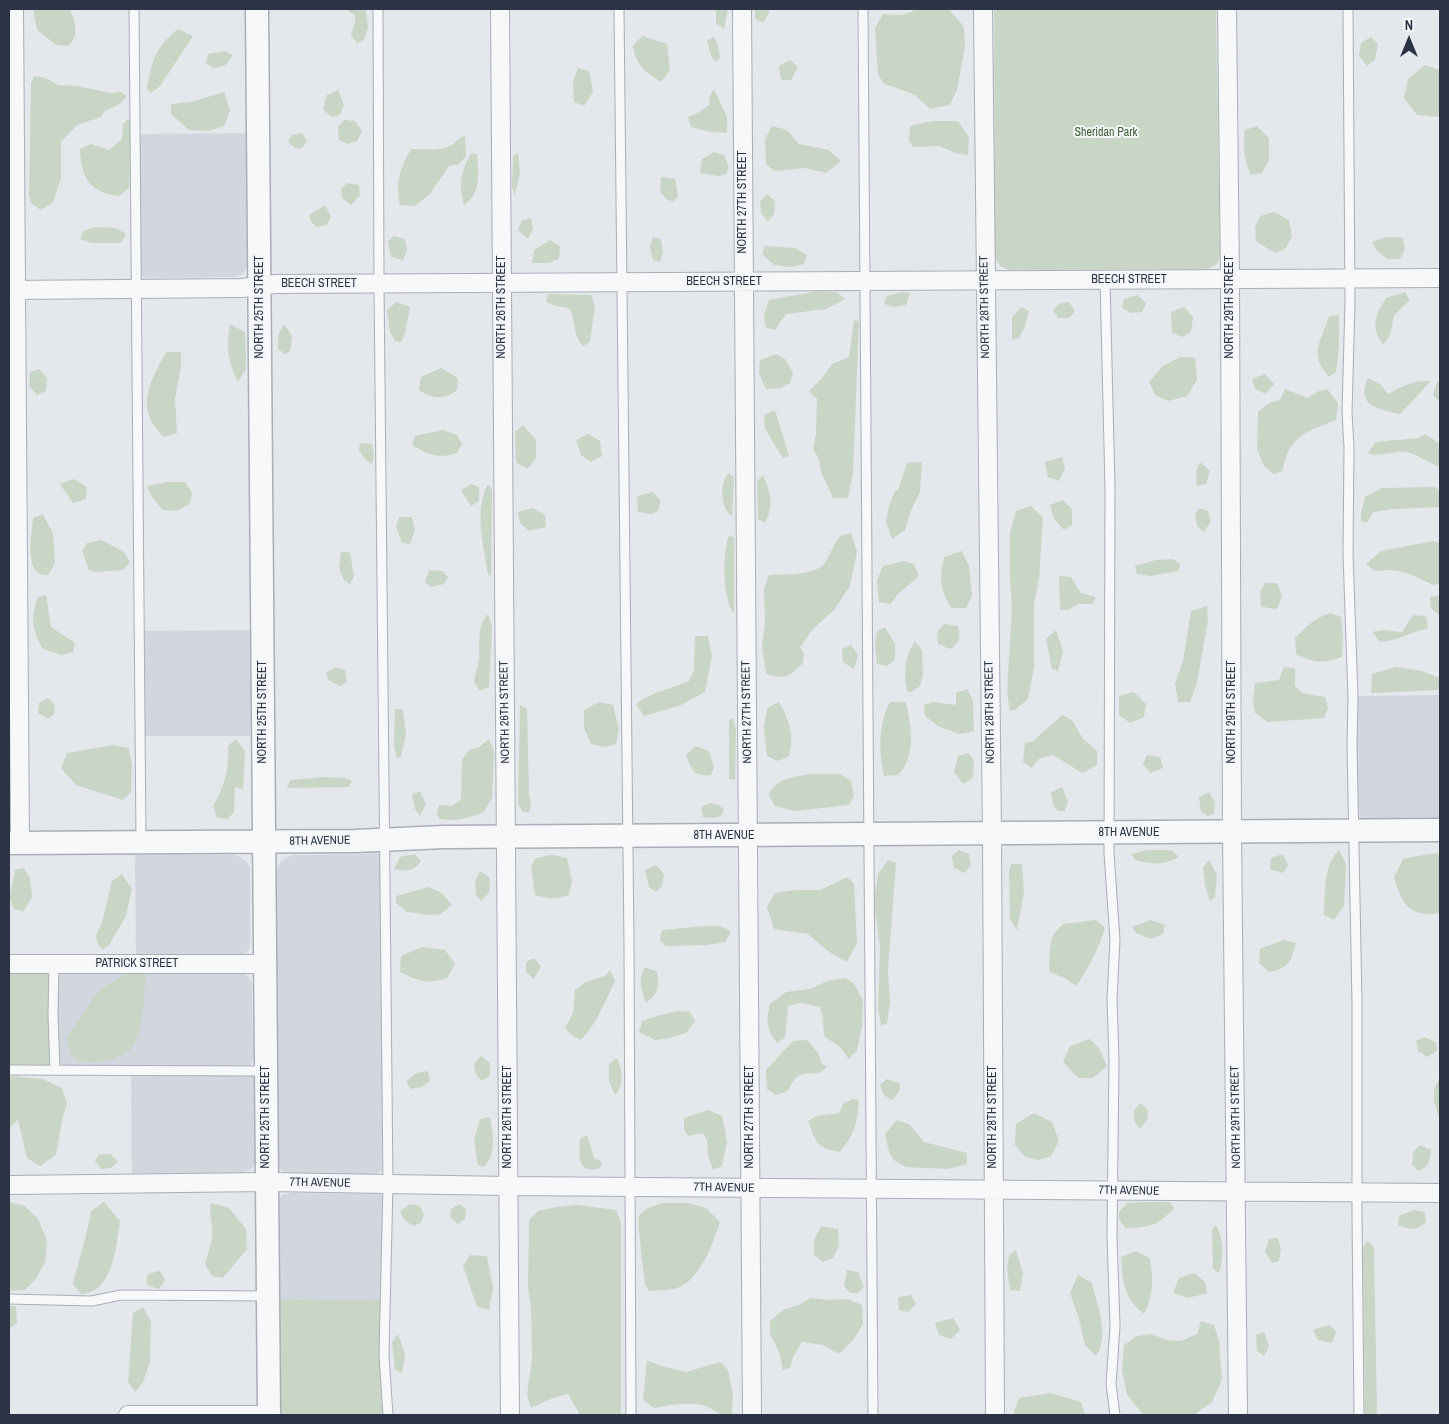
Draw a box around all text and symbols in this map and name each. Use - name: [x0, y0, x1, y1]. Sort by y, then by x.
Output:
- north arrow: [1384, 15, 1434, 65]
- text: N: [1405, 16, 1413, 34]
- park label: Sheridan Park: [1075, 126, 1137, 140]
- street label: NORTH 27TH STREET: [736, 150, 750, 254]
- street label: NORTH 25TH STREET: [253, 255, 267, 359]
- street label: NORTH 26TH STREET: [495, 255, 509, 359]
- street label: NORTH 28TH STREET: [977, 255, 993, 359]
- street label: NORTH 29TH STREET: [1223, 255, 1237, 359]
- street label: BEECH STREET: [1091, 273, 1167, 287]
- street label: BEECH STREET: [686, 275, 762, 289]
- street label: BEECH STREET: [281, 277, 357, 291]
- street label: NORTH 25TH STREET: [256, 660, 270, 764]
- street label: NORTH 26TH STREET: [497, 660, 513, 764]
- street label: NORTH 27TH STREET: [739, 660, 755, 764]
- street label: NORTH 28TH STREET: [982, 660, 998, 764]
- street label: NORTH 29TH STREET: [1225, 660, 1239, 764]
- street label: 8TH AVENUE: [1098, 826, 1160, 840]
- street label: 8TH AVENUE: [693, 829, 755, 843]
- street label: 8TH AVENUE: [289, 833, 351, 849]
- street label: PATRICK STREET: [96, 957, 178, 971]
- street label: NORTH 25TH STREET: [259, 1065, 273, 1169]
- street label: NORTH 26TH STREET: [501, 1065, 515, 1169]
- street label: NORTH 27TH STREET: [743, 1065, 757, 1169]
- street label: NORTH 28TH STREET: [986, 1065, 1000, 1169]
- street label: NORTH 29TH STREET: [1228, 1065, 1244, 1169]
- street label: 7TH AVENUE: [289, 1175, 351, 1191]
- street label: 7TH AVENUE: [693, 1180, 755, 1196]
- street label: 7TH AVENUE: [1098, 1183, 1160, 1199]

